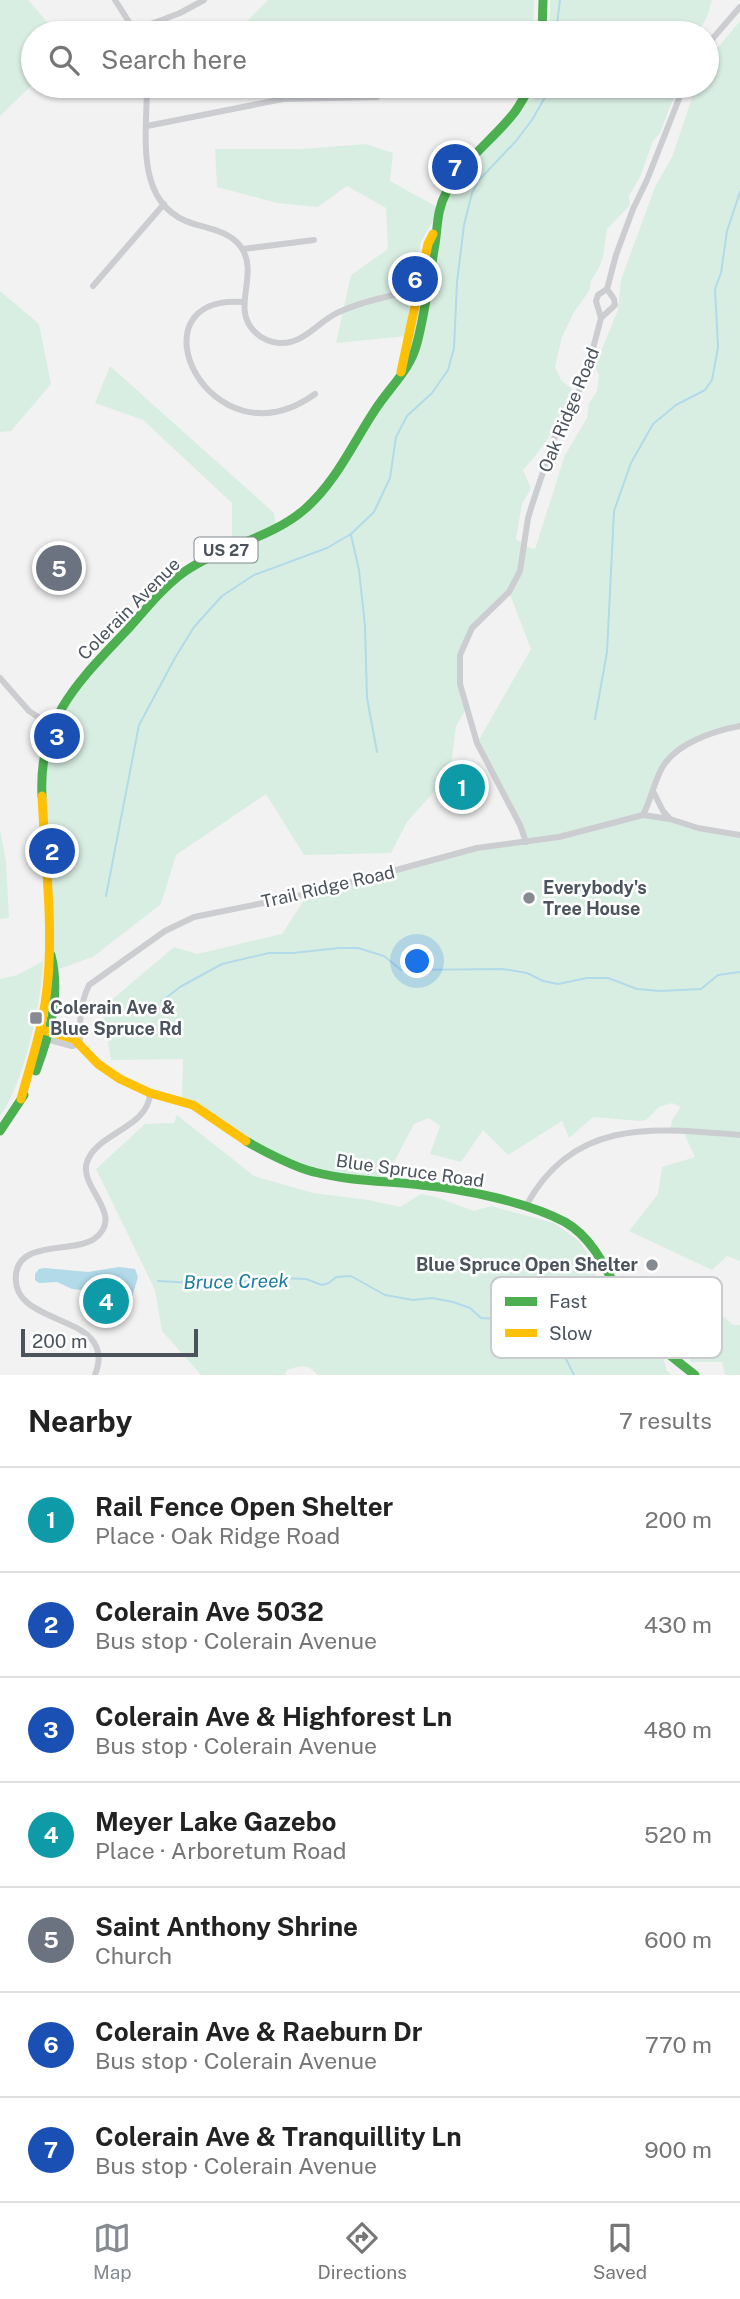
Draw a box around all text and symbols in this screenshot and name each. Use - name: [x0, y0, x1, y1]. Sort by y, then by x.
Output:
- search box: [21, 21, 719, 98]
- icon: search: [45, 41, 83, 79]
- text: Search here: [101, 44, 247, 75]
- pin: 7: [432, 141, 478, 193]
- pin: 6: [392, 253, 438, 305]
- street label: Oak Ridge Road: [534, 344, 603, 475]
- road number: US 27: [194, 538, 258, 562]
- pin: 5: [36, 542, 82, 594]
- street label: Colerain Avenue: [73, 553, 184, 664]
- pin: 3: [34, 710, 80, 762]
- pin: 1: [439, 761, 485, 813]
- pin: 2: [29, 825, 75, 877]
- street label: Trail Ridge Road: [259, 861, 397, 912]
- place label: Everybody's Tree House: [543, 877, 647, 919]
- marker: Everybody's Tree House: [521, 890, 537, 906]
- your location: [400, 944, 434, 978]
- place label: Colerain Ave & Blue Spruce Rd: [50, 997, 182, 1039]
- marker: Colerain Ave & Blue Spruce Rd: [28, 1010, 44, 1026]
- street label: Blue Spruce Road: [335, 1150, 485, 1191]
- place label: Blue Spruce Open Shelter: [416, 1254, 639, 1275]
- marker: Blue Spruce Open Shelter: [644, 1257, 660, 1273]
- water label: Bruce Creek: [183, 1269, 290, 1293]
- pin: 4: [83, 1275, 129, 1327]
- legend: [491, 1277, 722, 1358]
- text: Fast: [549, 1290, 587, 1312]
- text: Slow: [549, 1322, 593, 1344]
- scale bar: [21, 1326, 198, 1358]
- text: 200 m: [32, 1330, 88, 1352]
- text: Nearby: [28, 1403, 132, 1439]
- text: 7 results: [619, 1407, 712, 1434]
- text: Rail Fence Open Shelter: [95, 1491, 393, 1522]
- text: 1: [46, 1506, 56, 1533]
- text: 200 m: [645, 1506, 712, 1533]
- text: Place · Oak Ridge Road: [95, 1522, 340, 1549]
- text: Colerain Ave 5032: [95, 1596, 324, 1627]
- text: 2: [44, 1611, 58, 1638]
- text: 430 m: [644, 1611, 712, 1638]
- text: Bus stop · Colerain Avenue: [95, 1627, 377, 1654]
- text: Colerain Ave & Highforest Ln: [95, 1701, 452, 1732]
- text: 3: [43, 1716, 59, 1743]
- text: 480 m: [643, 1716, 712, 1743]
- text: Bus stop · Colerain Avenue: [95, 1732, 377, 1759]
- text: Meyer Lake Gazebo: [95, 1806, 337, 1837]
- text: 4: [43, 1821, 59, 1848]
- text: 520 m: [644, 1821, 712, 1848]
- text: Place · Arboretum Road: [95, 1837, 346, 1864]
- text: Saint Anthony Shrine: [95, 1911, 358, 1942]
- text: 5: [43, 1926, 59, 1953]
- text: 600 m: [644, 1926, 712, 1953]
- text: Church: [95, 1942, 172, 1969]
- text: Colerain Ave & Raeburn Dr: [95, 2016, 422, 2047]
- text: 6: [43, 2031, 59, 2058]
- text: 770 m: [645, 2031, 712, 2058]
- text: Bus stop · Colerain Avenue: [95, 2047, 377, 2074]
- text: Colerain Ave & Tranquillity Ln: [95, 2121, 462, 2152]
- text: 7: [44, 2136, 58, 2163]
- text: 900 m: [644, 2136, 712, 2163]
- text: Bus stop · Colerain Avenue: [95, 2152, 377, 2179]
- tab: Map: [93, 2219, 132, 2283]
- tab: Directions: [318, 2219, 407, 2283]
- tab: Saved: [593, 2219, 647, 2283]

